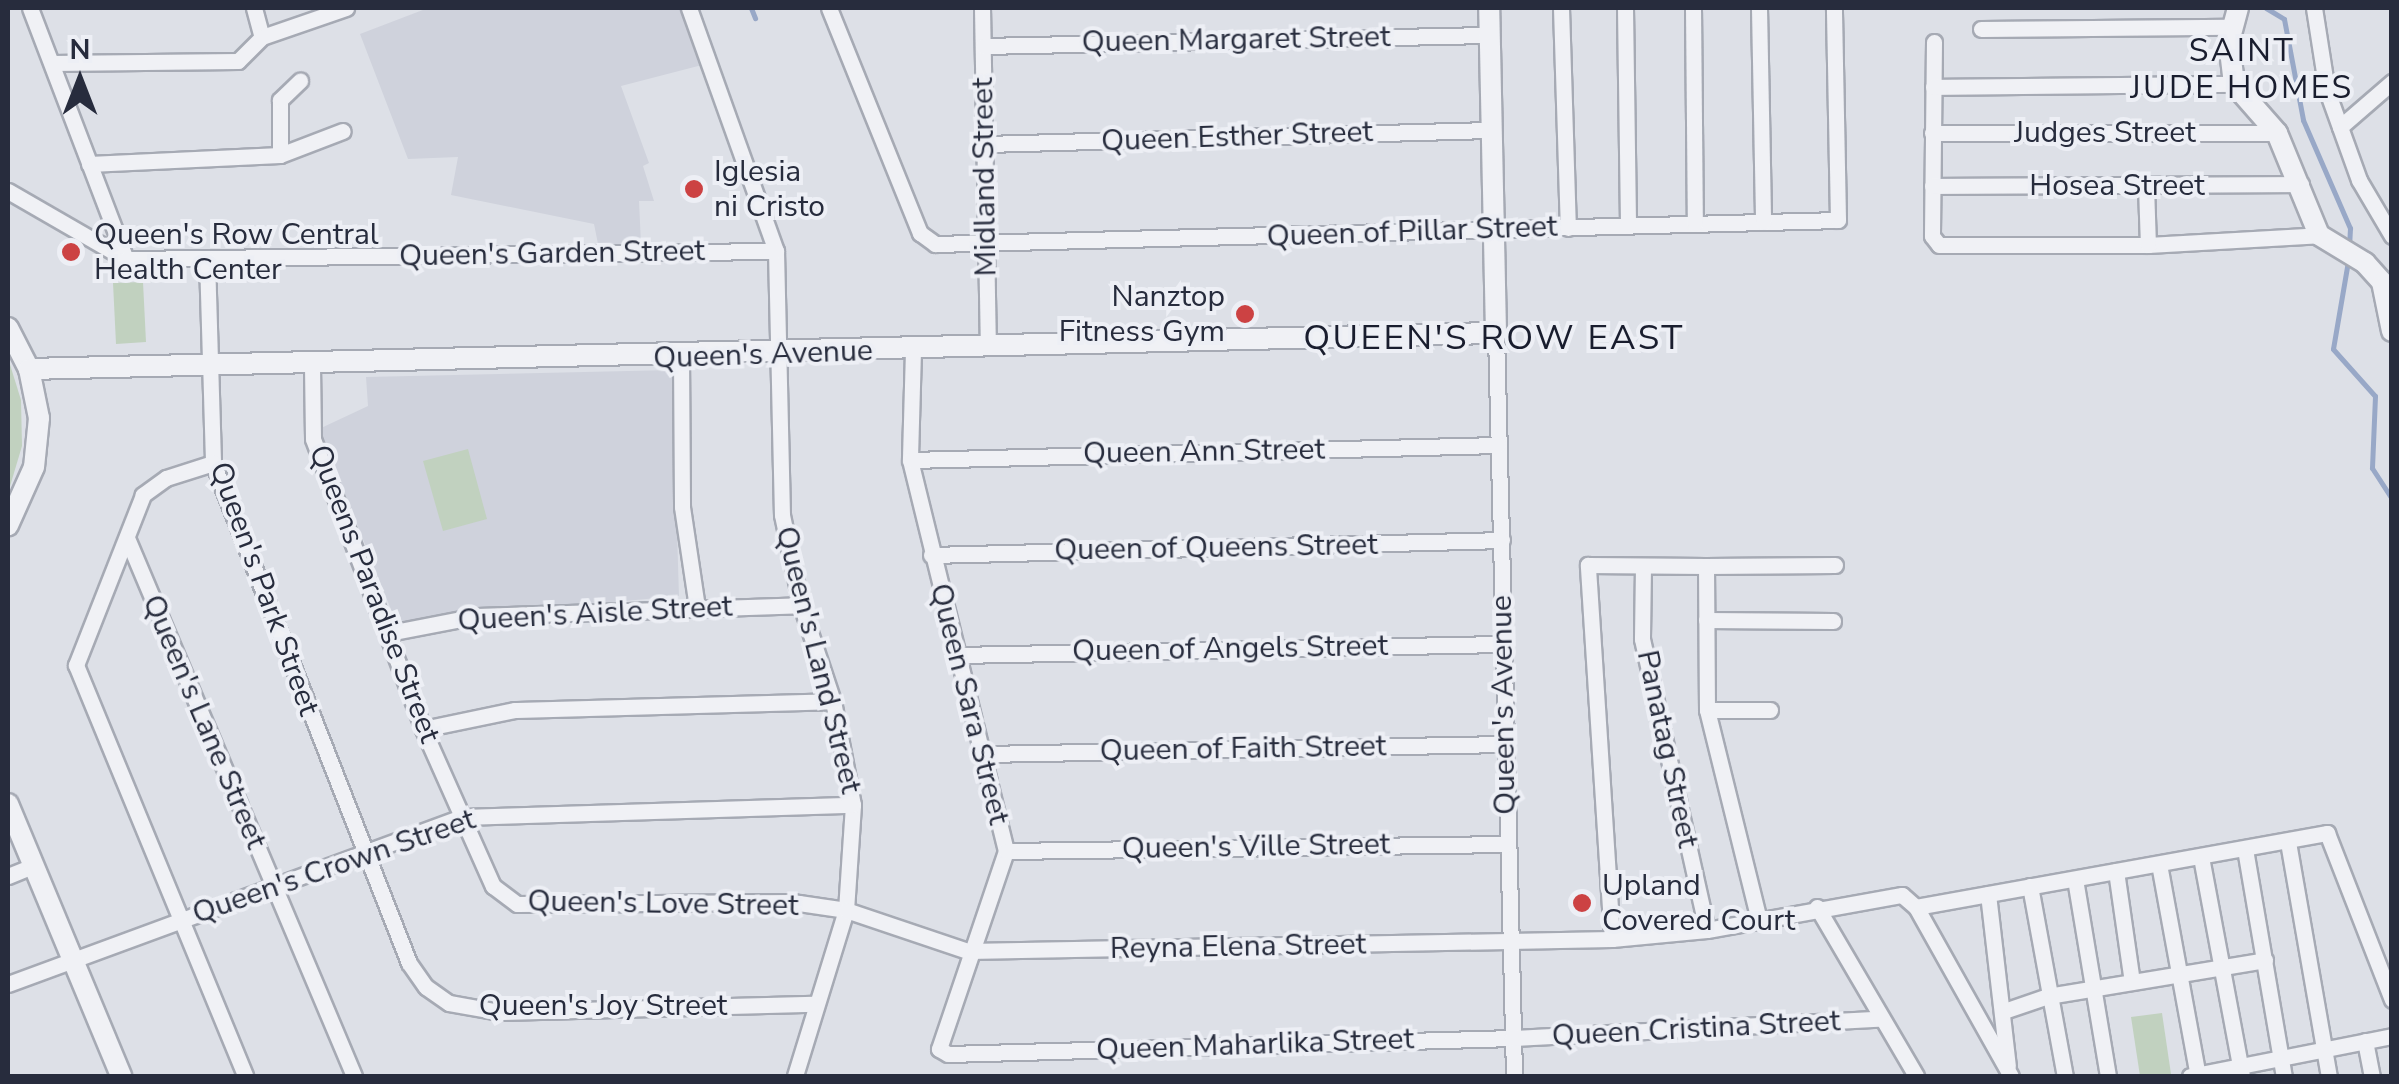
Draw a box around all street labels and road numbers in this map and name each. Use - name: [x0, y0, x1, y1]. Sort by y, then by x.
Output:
- street label: Queen Margaret Street: [1081, 19, 1391, 61]
- street label: Midland Street: [965, 77, 1005, 277]
- street label: Queen Esther Street: [1101, 114, 1373, 160]
- street label: Judges Street: [2014, 115, 2196, 151]
- street label: Hosea Street: [2029, 168, 2205, 204]
- street label: Queen of Pillar Street: [1266, 209, 1558, 255]
- street label: Queen's Garden Street: [399, 233, 705, 275]
- street label: Queen's Avenue: [653, 333, 873, 377]
- street label: Queen Ann Street: [1083, 432, 1325, 472]
- street label: Queens Paradise Street: [301, 440, 447, 748]
- street label: Queen's Park Street: [201, 457, 327, 721]
- street label: Queen's Land Street: [767, 523, 869, 797]
- street label: Queen of Queens Street: [1054, 527, 1378, 569]
- street label: Queen Sara Street: [922, 580, 1016, 828]
- street label: Queen's Aisle Street: [457, 589, 733, 639]
- street label: Queen's Lane Street: [134, 590, 274, 854]
- street label: Queen's Avenue: [1484, 595, 1524, 815]
- street label: Queen of Angels Street: [1072, 628, 1388, 670]
- street label: Panatag Street: [1629, 647, 1705, 851]
- street label: Queen of Faith Street: [1099, 729, 1387, 769]
- street label: Queen's Crown Street: [188, 802, 480, 932]
- street label: Queen's Ville Street: [1122, 827, 1390, 867]
- street label: Queen's Love Street: [527, 884, 799, 924]
- street label: Reyna Elena Street: [1110, 927, 1366, 967]
- street label: Queen's Joy Street: [479, 988, 727, 1024]
- street label: Queen Cristina Street: [1551, 1003, 1841, 1055]
- street label: Queen Maharlika Street: [1096, 1021, 1414, 1069]

